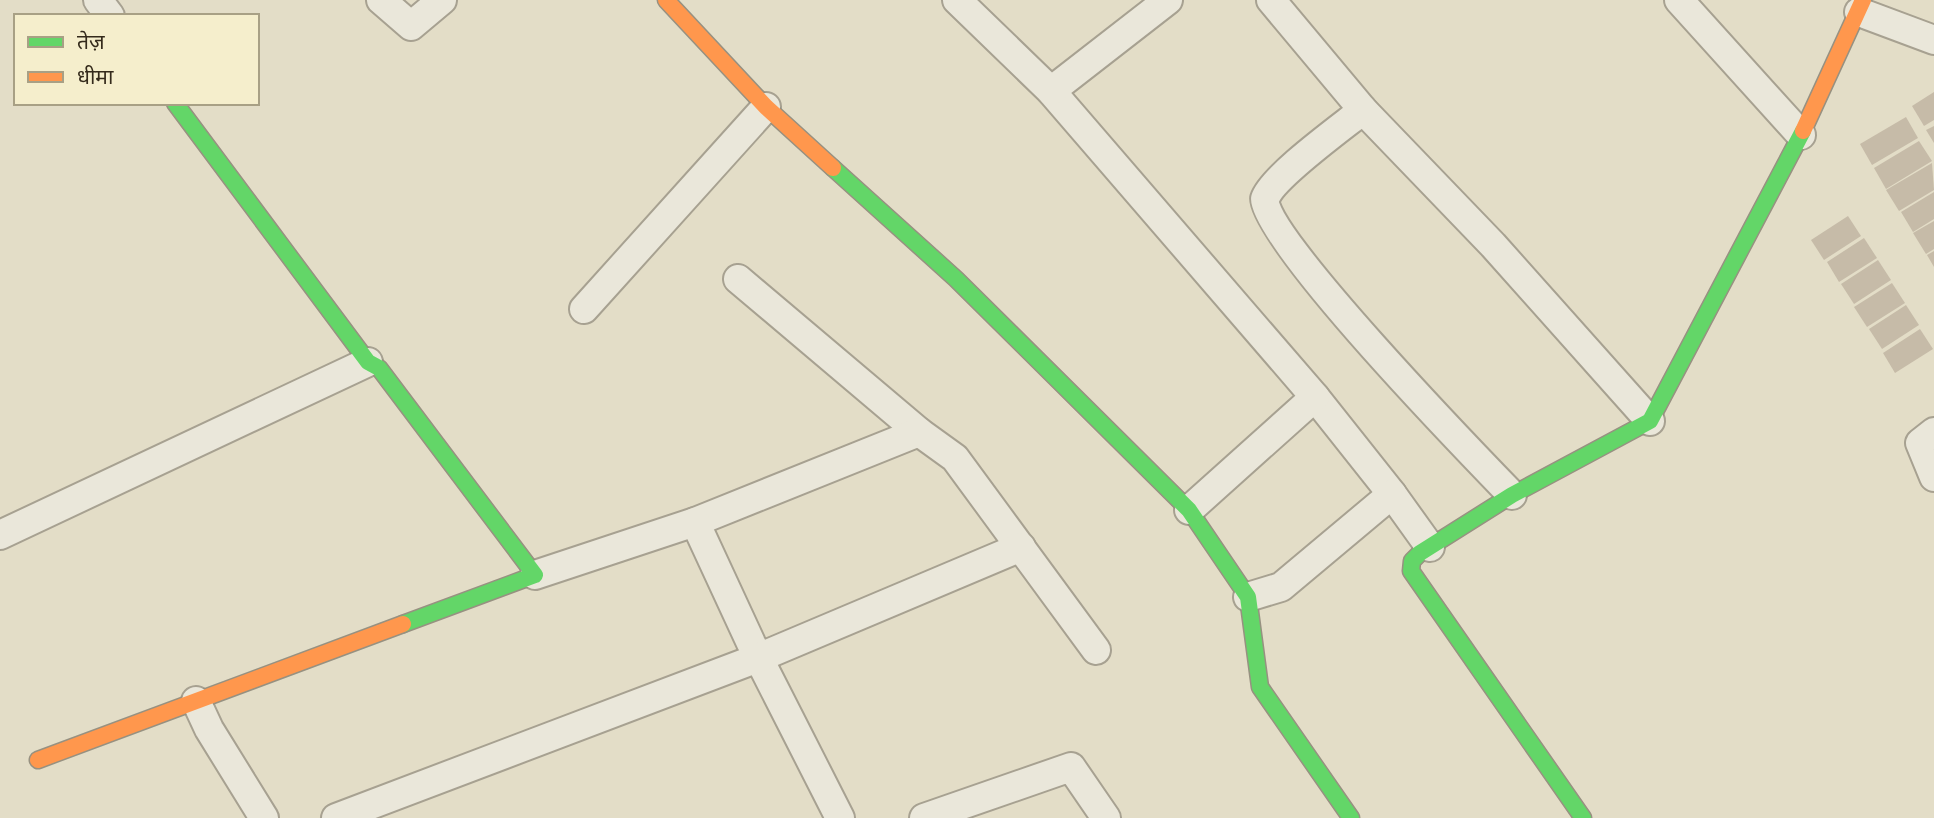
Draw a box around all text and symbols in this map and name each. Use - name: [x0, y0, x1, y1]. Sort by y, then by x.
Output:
- legend: [14, 14, 259, 105]
- text: तेज़: [77, 28, 105, 55]
- text: धीमा: [77, 63, 114, 90]

